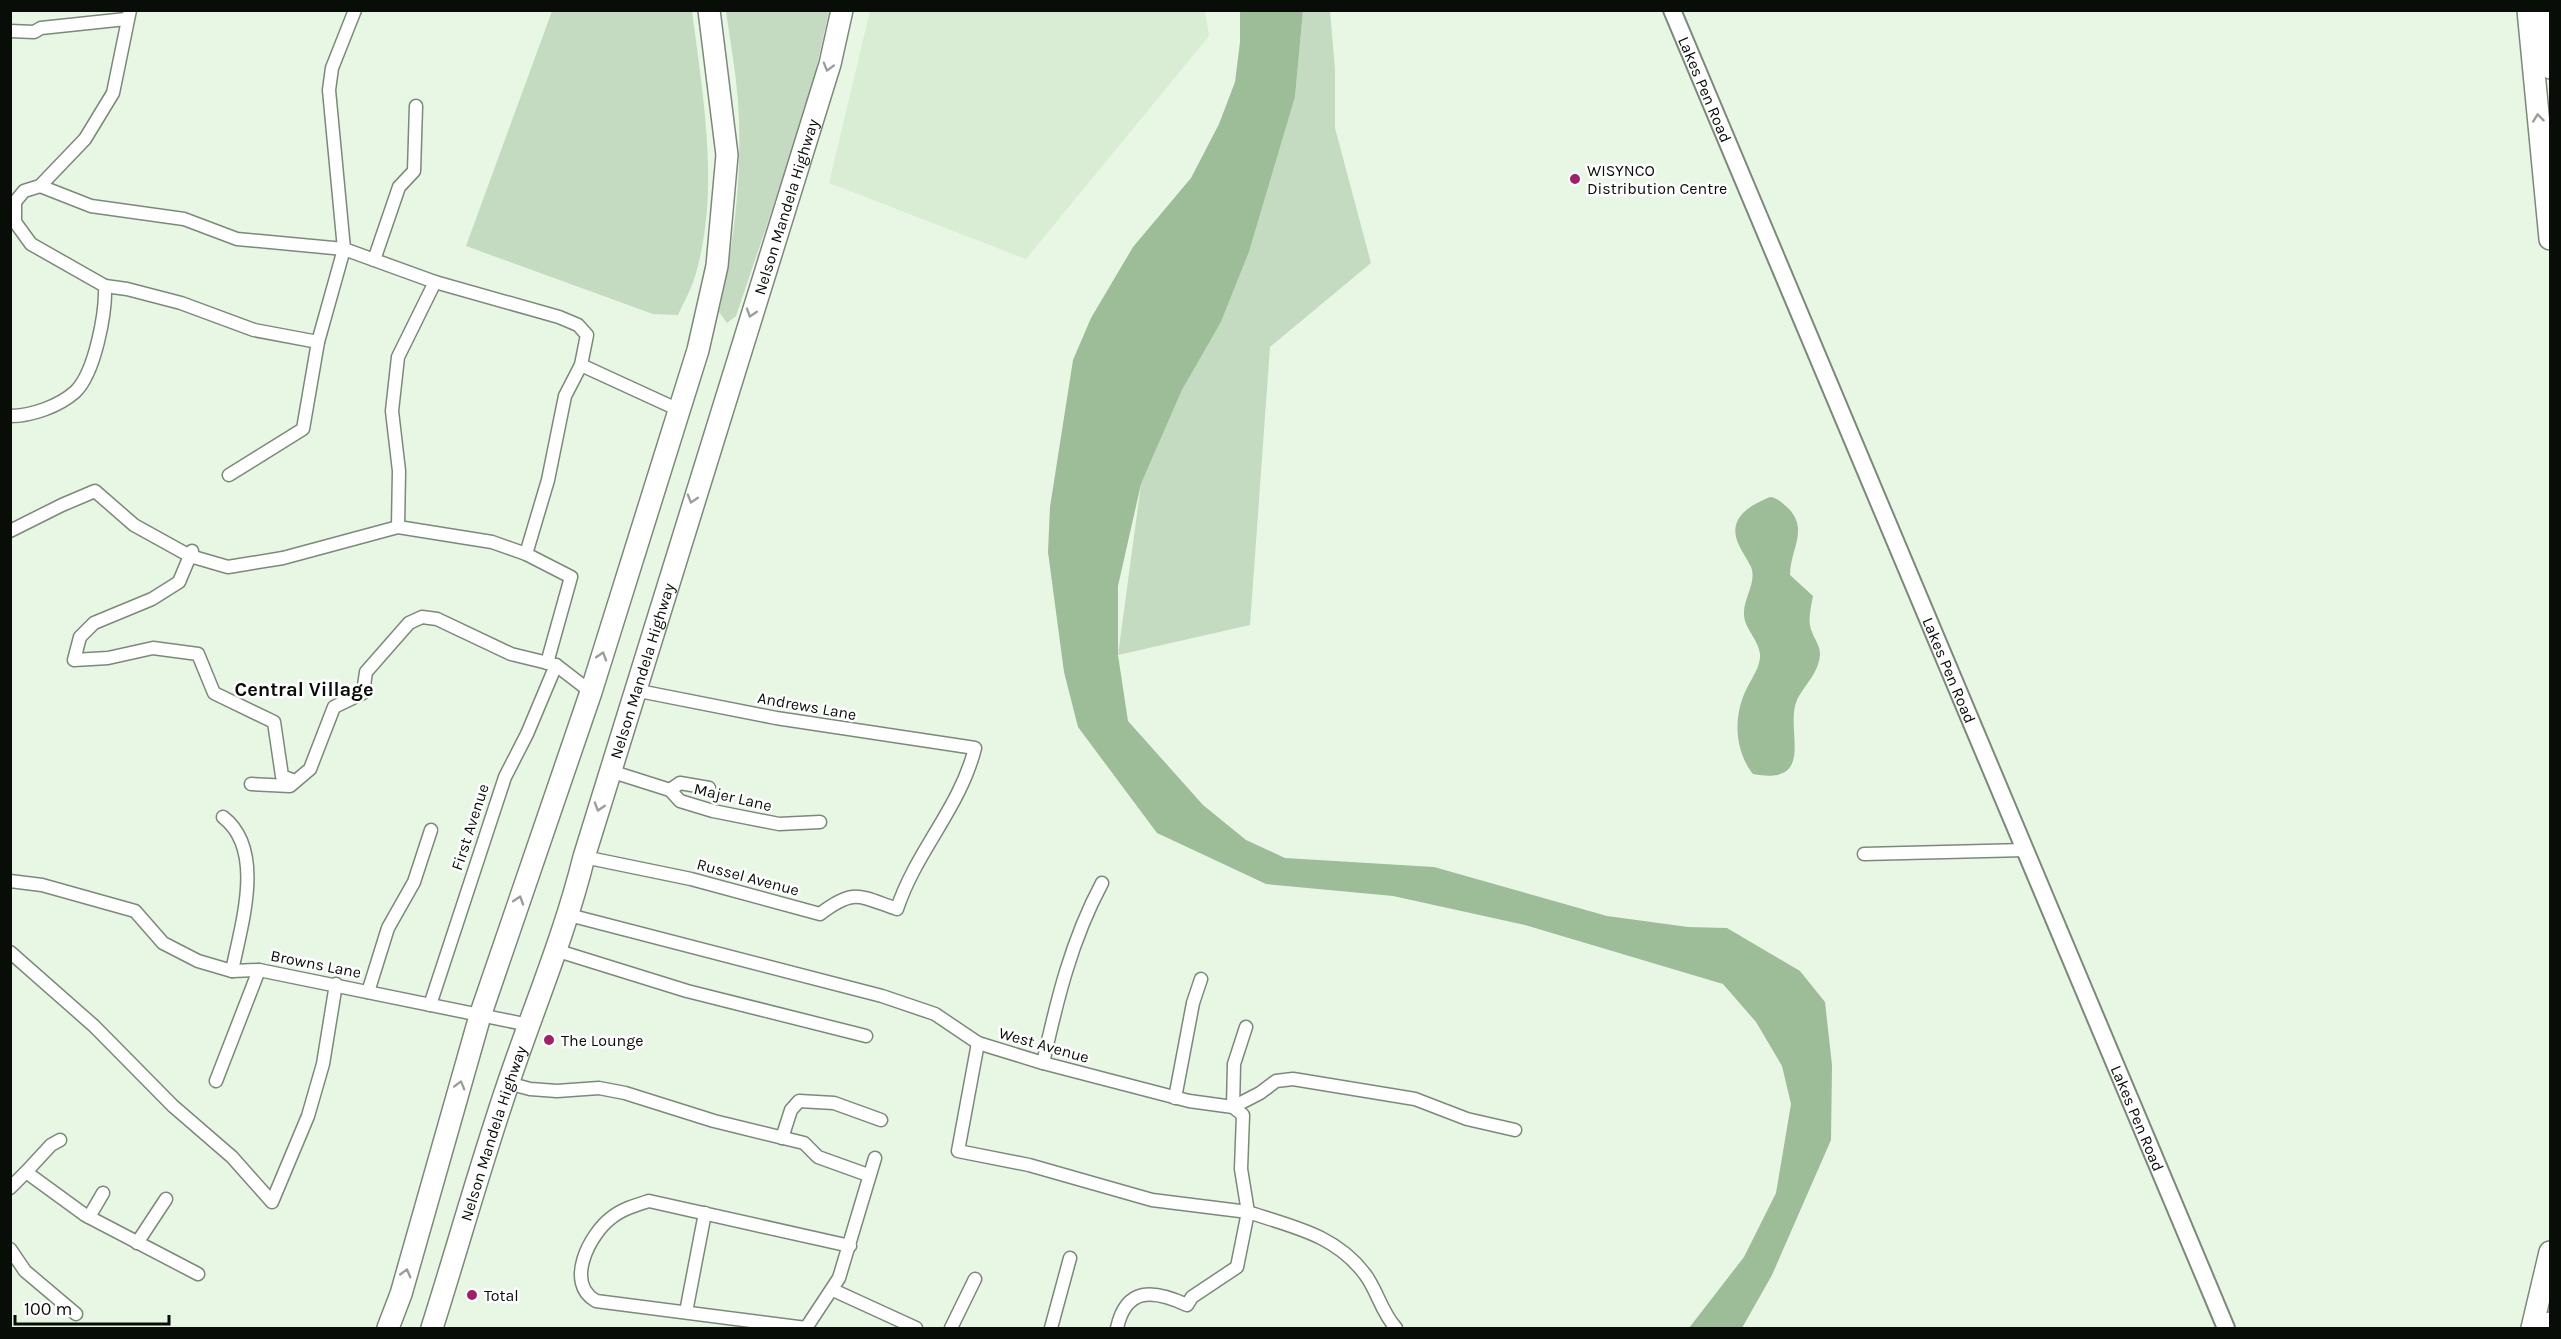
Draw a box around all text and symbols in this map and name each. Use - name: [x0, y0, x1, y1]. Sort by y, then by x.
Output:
- street label: Lakes Pen Road: [1675, 33, 1736, 145]
- one-way arrow: [823, 61, 835, 72]
- one-way arrow: [2533, 113, 2545, 122]
- street label: Nelson Mandela Highway: [750, 116, 822, 297]
- place label: WISYNCO Distribution Centre: [1587, 161, 1727, 198]
- marker: WISYNCO Distribution Centre: [1568, 172, 1582, 186]
- one-way arrow: [746, 307, 758, 318]
- one-way arrow: [687, 494, 700, 504]
- street label: Nelson Mandela Highway: [606, 580, 678, 761]
- street label: Lakes Pen Road: [1919, 614, 1980, 726]
- one-way arrow: [595, 651, 608, 662]
- district label: Central Village: [234, 678, 374, 701]
- street label: Andrews Lane: [756, 688, 858, 724]
- street label: Majer Lane: [692, 779, 774, 815]
- street label: First Avenue: [447, 781, 493, 873]
- one-way arrow: [594, 801, 606, 812]
- street label: Russel Avenue: [695, 854, 801, 900]
- one-way arrow: [511, 895, 524, 906]
- street label: Browns Lane: [269, 946, 363, 982]
- street label: West Avenue: [997, 1023, 1091, 1067]
- place label: The Lounge: [561, 1031, 644, 1050]
- marker: The Lounge: [542, 1033, 556, 1047]
- street label: Nelson Mandela Highway: [456, 1043, 530, 1223]
- street label: Lakes Pen Road: [2107, 1062, 2168, 1174]
- one-way arrow: [453, 1081, 465, 1091]
- one-way arrow: [399, 1268, 412, 1278]
- place label: Total: [484, 1286, 519, 1305]
- scale bar: [15, 1288, 170, 1326]
- marker: Total: [465, 1288, 479, 1302]
- text: 100 m: [24, 1298, 72, 1320]

